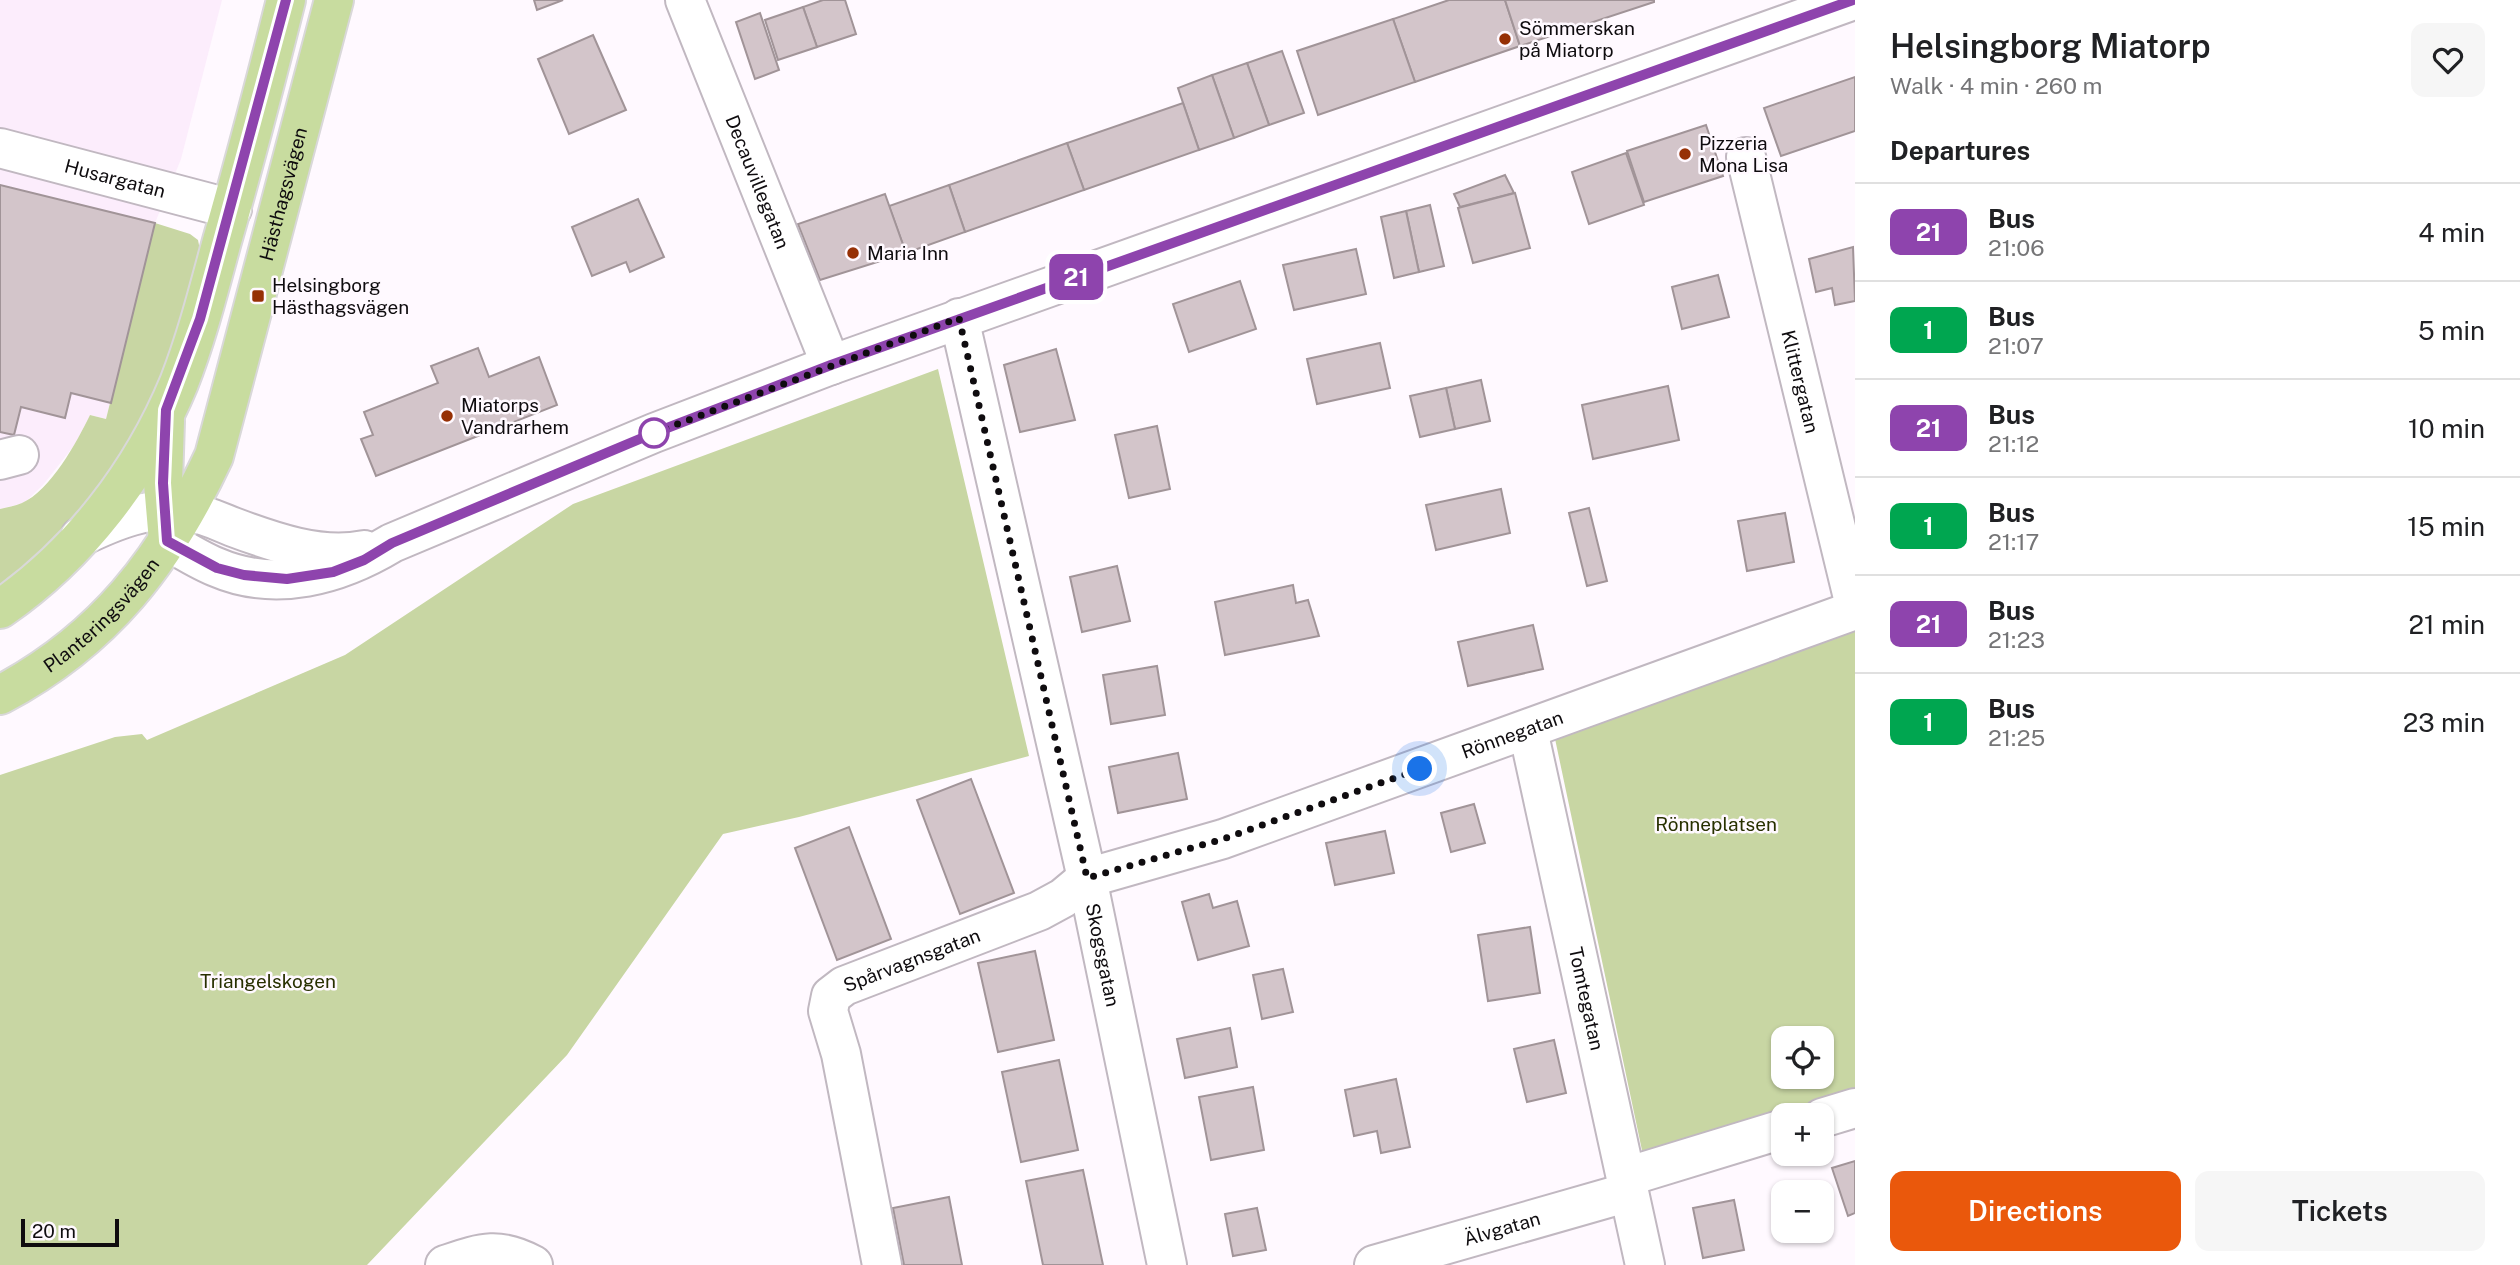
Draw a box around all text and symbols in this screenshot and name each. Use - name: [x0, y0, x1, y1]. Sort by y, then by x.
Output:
- place label: Sömmerskan på Miatorp: [1519, 17, 1635, 61]
- button: heart: [2411, 23, 2485, 97]
- text: Helsingborg Miatorp: [1890, 27, 2211, 65]
- marker: Sömmerskan på Miatorp: [1497, 31, 1513, 47]
- text: Walk · 4 min · 260 m: [1890, 72, 2103, 99]
- street label: Decauvillegatan: [721, 112, 794, 252]
- street label: Hästhagsvägen: [255, 125, 311, 263]
- place label: Pizzeria Mona Lisa: [1699, 132, 1788, 176]
- text: Departures: [1890, 135, 2030, 166]
- marker: Pizzeria Mona Lisa: [1677, 146, 1693, 162]
- street label: Husargatan: [62, 154, 168, 202]
- text: Bus: [1988, 203, 2035, 234]
- text: 4 min: [2418, 217, 2485, 248]
- text: 21: [1916, 218, 1941, 246]
- text: 21:06: [1988, 234, 2045, 261]
- place label: Maria Inn: [867, 242, 949, 264]
- marker: Maria Inn: [845, 245, 861, 261]
- line badge: 21: [1044, 254, 1108, 300]
- text: 21: [1063, 263, 1089, 291]
- place label: Helsingborg Hästhagsvägen: [272, 274, 409, 318]
- marker: Helsingborg Hästhagsvägen: [250, 288, 266, 304]
- text: Bus: [1988, 301, 2035, 332]
- text: 5 min: [2418, 315, 2485, 346]
- text: 1: [1923, 316, 1934, 344]
- street label: Klittergatan: [1777, 328, 1824, 435]
- text: 21:07: [1988, 332, 2044, 359]
- place label: Miatorps Vandrarhem: [461, 394, 569, 438]
- text: Bus: [1988, 399, 2035, 430]
- marker: Miatorps Vandrarhem: [439, 408, 455, 424]
- text: 10 min: [2408, 413, 2485, 444]
- text: 21: [1916, 414, 1941, 442]
- unlabelled marker: [639, 418, 669, 448]
- text: 21:12: [1988, 430, 2039, 457]
- text: Bus: [1988, 497, 2035, 528]
- text: 15 min: [2407, 511, 2485, 542]
- text: 1: [1923, 512, 1934, 540]
- text: 21:17: [1988, 528, 2039, 555]
- street label: Planteringsvägen: [39, 554, 163, 677]
- text: Bus: [1988, 595, 2035, 626]
- text: 21 min: [2409, 609, 2485, 640]
- text: 21: [1916, 610, 1941, 638]
- text: 21:23: [1988, 626, 2045, 653]
- text: Bus: [1988, 693, 2035, 724]
- street label: Rönnegatan: [1458, 706, 1566, 763]
- text: 23 min: [2403, 707, 2485, 738]
- text: 1: [1923, 708, 1934, 736]
- text: 21:25: [1988, 724, 2045, 751]
- your location: [1402, 751, 1437, 786]
- park label: Rönneplatsen: [1655, 813, 1777, 835]
- street label: Skogsgatan: [1081, 901, 1124, 1009]
- street label: Spårvagnsgatan: [840, 924, 983, 996]
- street label: Tomtegatan: [1565, 945, 1609, 1052]
- park label: Triangelskogen: [200, 970, 336, 992]
- map controls: [1771, 1026, 1834, 1243]
- button: locate: [1771, 1026, 1834, 1089]
- button: +: [1771, 1103, 1834, 1166]
- button: Directions: [1890, 1171, 2181, 1251]
- button: Tickets: [2195, 1171, 2485, 1251]
- button: −: [1771, 1180, 1834, 1243]
- street label: Älvgatan: [1461, 1207, 1543, 1250]
- scale bar: [21, 1216, 119, 1248]
- text: 20 m: [32, 1220, 76, 1242]

